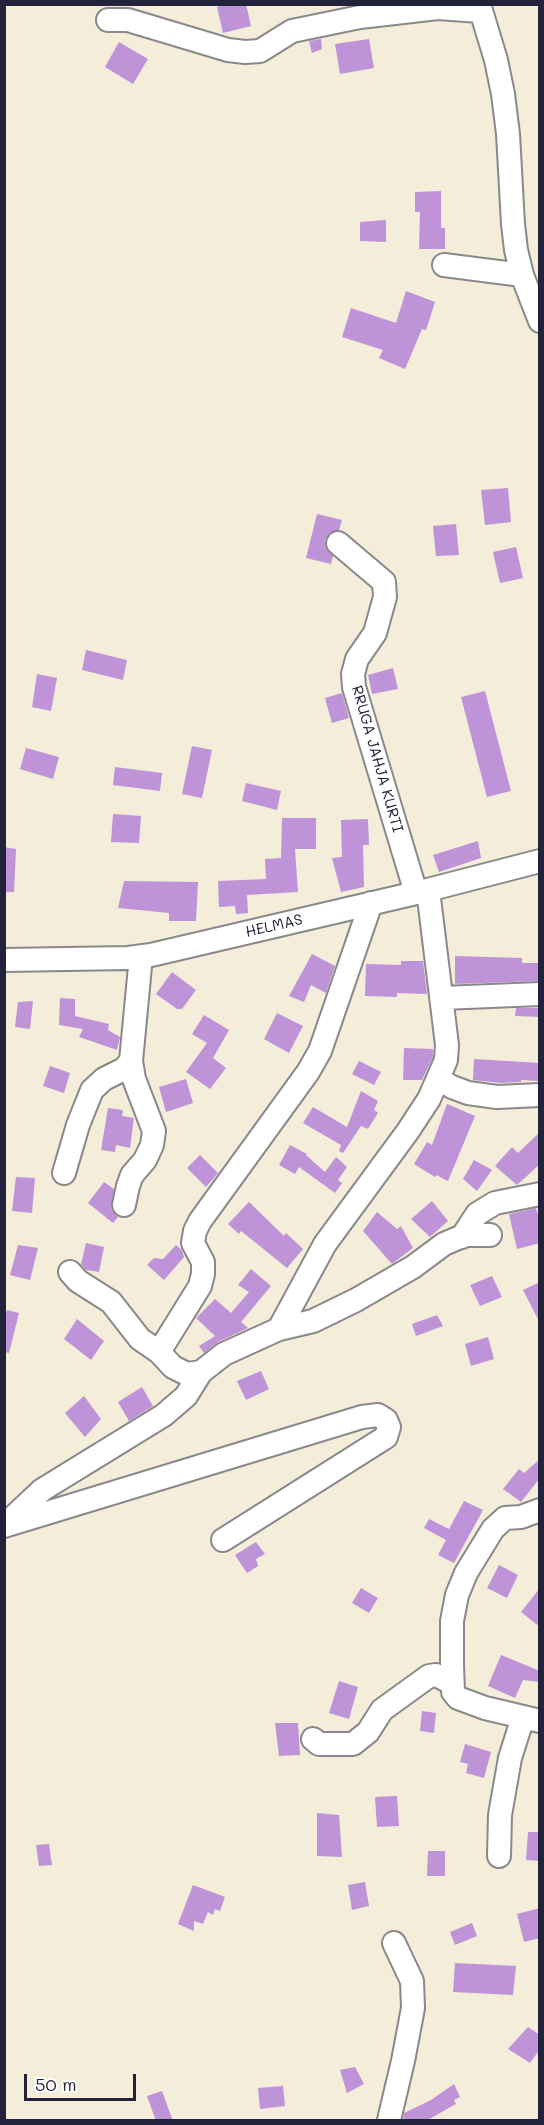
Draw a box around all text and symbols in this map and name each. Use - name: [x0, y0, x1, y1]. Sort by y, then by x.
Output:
- street label: RRUGA JAHJA KURTI: [347, 684, 407, 834]
- street label: HELMAS: [244, 911, 304, 941]
- scale bar: [27, 2062, 140, 2100]
- text: 50 m: [35, 2072, 77, 2096]

